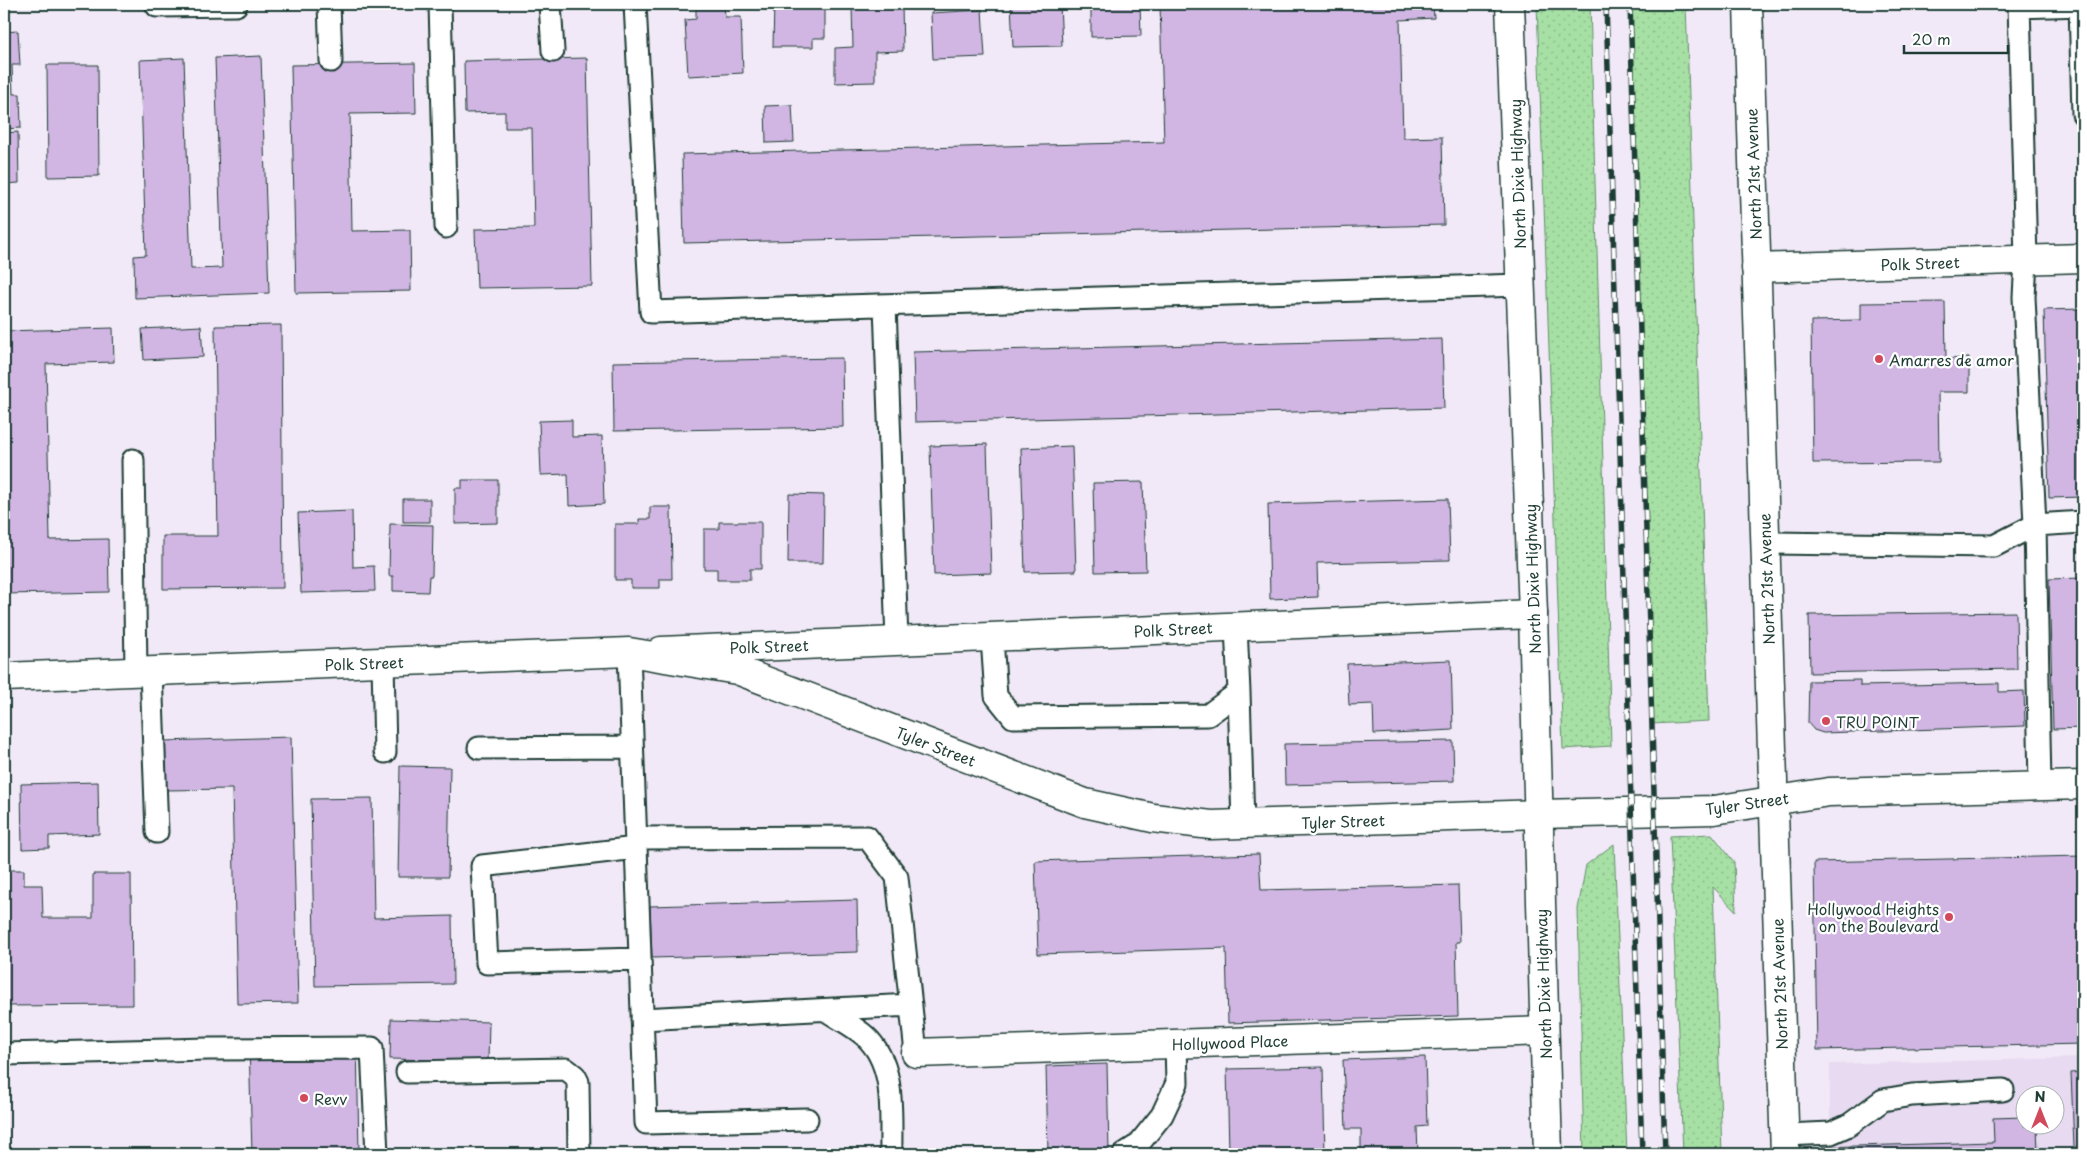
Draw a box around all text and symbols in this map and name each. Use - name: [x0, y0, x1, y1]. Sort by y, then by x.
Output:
- scale bar: [1904, 22, 2008, 54]
- text: 20 m: [1912, 27, 1951, 50]
- street label: North Dixie Highway: [1503, 99, 1531, 249]
- street label: North 21st Avenue: [1739, 108, 1767, 240]
- street label: Polk Street: [1880, 250, 1960, 276]
- place label: Amarres de amor: [1889, 348, 2014, 371]
- marker: Amarres de amor: [1873, 353, 1885, 365]
- street label: North Dixie Highway: [1518, 504, 1546, 654]
- street label: North 21st Avenue: [1752, 513, 1780, 645]
- street label: Polk Street: [1133, 615, 1213, 643]
- street label: Polk Street: [729, 633, 809, 659]
- street label: Polk Street: [324, 650, 404, 676]
- place label: TRU POINT: [1836, 710, 1920, 733]
- marker: TRU POINT: [1820, 715, 1832, 727]
- street label: Tyler Street: [893, 720, 979, 772]
- street label: Tyler Street: [1704, 786, 1790, 820]
- street label: Tyler Street: [1301, 808, 1385, 834]
- place label: Hollywood Heights on the Boulevard: [1807, 897, 1939, 937]
- street label: North Dixie Highway: [1529, 909, 1557, 1059]
- marker: Hollywood Heights on the Boulevard: [1943, 911, 1955, 923]
- street label: North 21st Avenue: [1765, 918, 1793, 1050]
- street label: Hollywood Place: [1171, 1028, 1289, 1056]
- north arrow: [2014, 1086, 2064, 1136]
- text: N: [2034, 1086, 2046, 1107]
- place label: Revv: [314, 1087, 347, 1110]
- marker: Revv: [298, 1092, 310, 1104]

